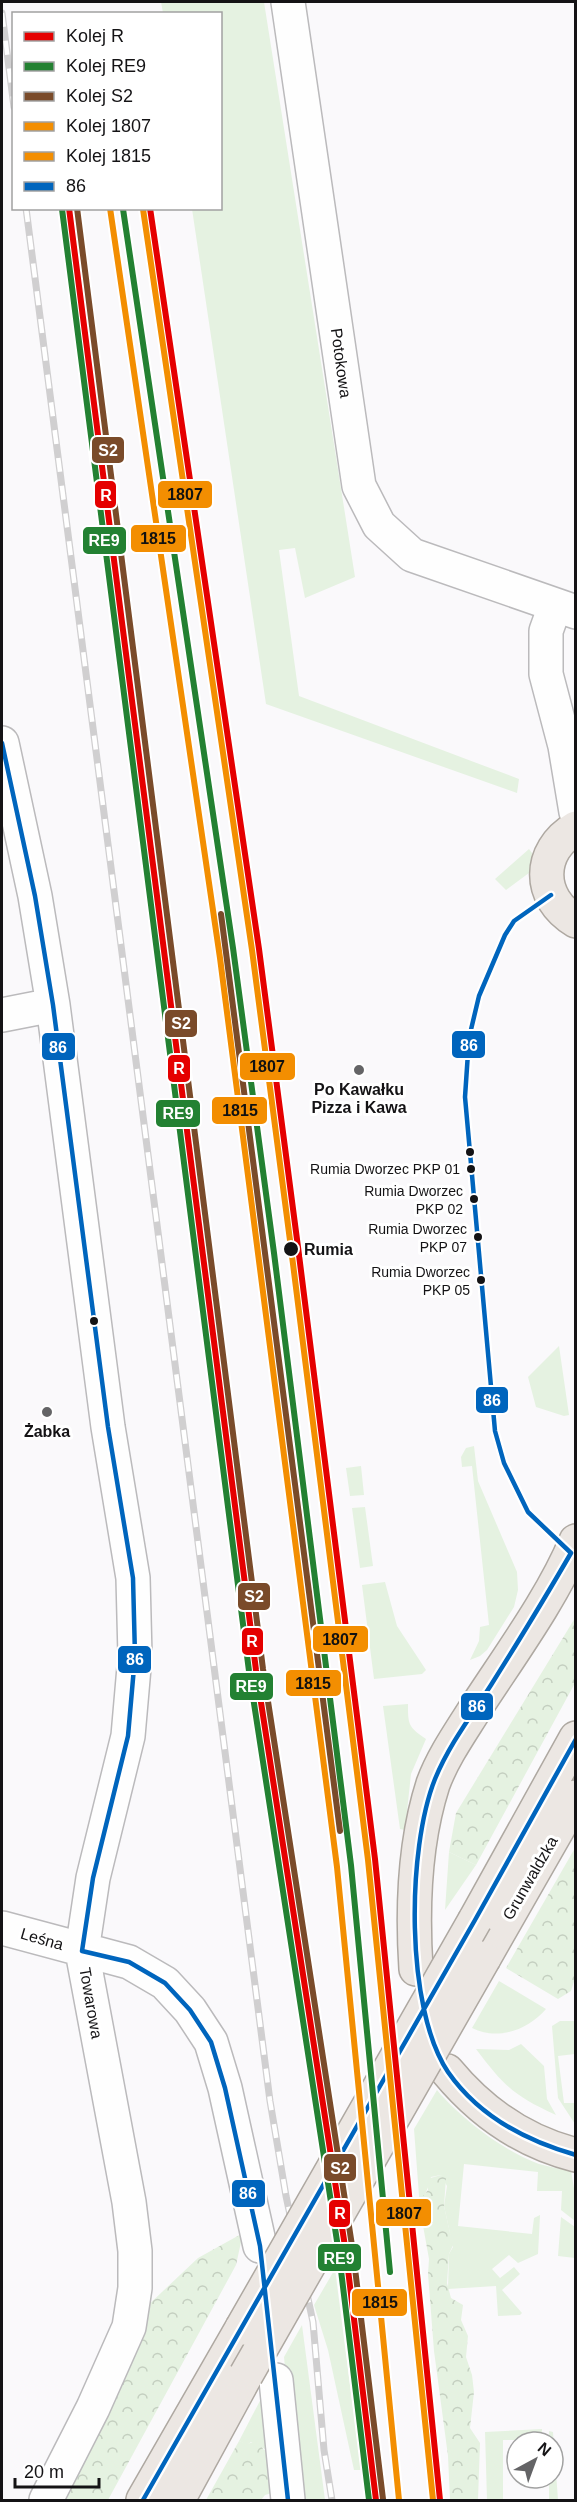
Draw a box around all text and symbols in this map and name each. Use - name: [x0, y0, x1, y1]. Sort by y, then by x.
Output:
- legend: [12, 12, 222, 210]
- text: Kolej R: [66, 26, 124, 46]
- text: Kolej RE9: [66, 56, 146, 76]
- text: Kolej S2: [66, 86, 133, 106]
- text: Kolej 1807: [66, 116, 151, 136]
- text: Kolej 1815: [66, 146, 151, 166]
- text: 86: [66, 176, 86, 196]
- street label: Potokowa: [328, 327, 354, 399]
- line badge: S2: [91, 436, 125, 464]
- text: S2: [98, 442, 118, 459]
- line badge: R: [94, 480, 117, 509]
- line badge: 1807: [157, 480, 213, 509]
- text: 1807: [167, 486, 203, 503]
- text: R: [100, 487, 112, 504]
- line badge: 1815: [130, 524, 187, 553]
- line badge: RE9: [82, 526, 127, 555]
- text: 1815: [140, 530, 176, 547]
- text: RE9: [88, 532, 120, 549]
- line badge: S2: [164, 1009, 198, 1038]
- text: S2: [171, 1015, 191, 1032]
- line badge: 86: [451, 1030, 486, 1059]
- line badge: 86: [41, 1032, 76, 1061]
- text: 86: [460, 1037, 478, 1054]
- text: 86: [49, 1039, 67, 1056]
- line badge: 1807: [239, 1052, 296, 1081]
- line badge: R: [167, 1054, 191, 1083]
- text: 1807: [249, 1058, 285, 1075]
- text: R: [173, 1060, 185, 1077]
- marker: Po Kawałku Pizza i Kawa: [352, 1063, 366, 1077]
- place label: Po Kawałku Pizza i Kawa: [311, 1081, 407, 1116]
- line badge: 1815: [211, 1096, 268, 1125]
- line badge: RE9: [155, 1099, 201, 1128]
- text: 1815: [222, 1102, 258, 1119]
- text: RE9: [162, 1105, 194, 1122]
- unlabelled marker: [464, 1146, 476, 1158]
- place label: Rumia Dworzec PKP 01: [310, 1161, 460, 1177]
- marker: Rumia Dworzec PKP 01: [465, 1163, 477, 1175]
- place label: Rumia Dworzec PKP 02: [364, 1183, 463, 1217]
- marker: Rumia Dworzec PKP 02: [468, 1193, 480, 1205]
- place label: Rumia Dworzec PKP 07: [368, 1221, 467, 1255]
- marker: Rumia Dworzec PKP 07: [472, 1231, 484, 1243]
- marker: Rumia: [282, 1240, 300, 1258]
- place label: Rumia: [304, 1241, 353, 1258]
- place label: Rumia Dworzec PKP 05: [371, 1264, 470, 1298]
- marker: Rumia Dworzec PKP 05: [475, 1274, 487, 1286]
- unlabelled marker: [88, 1315, 100, 1327]
- line badge: 86: [475, 1386, 509, 1414]
- text: 86: [483, 1392, 501, 1409]
- marker: Żabka: [40, 1405, 54, 1419]
- place label: Żabka: [24, 1423, 70, 1440]
- line badge: S2: [237, 1582, 271, 1611]
- text: S2: [244, 1588, 264, 1605]
- line badge: 1807: [312, 1625, 369, 1653]
- line badge: R: [241, 1627, 264, 1656]
- text: 1807: [322, 1631, 358, 1648]
- text: R: [246, 1633, 258, 1650]
- line badge: 86: [117, 1645, 152, 1674]
- text: 86: [126, 1651, 144, 1668]
- line badge: 1815: [285, 1669, 342, 1697]
- line badge: RE9: [229, 1672, 274, 1701]
- text: 1815: [295, 1675, 331, 1692]
- text: RE9: [235, 1678, 267, 1695]
- line badge: 86: [460, 1692, 494, 1721]
- text: 86: [468, 1698, 486, 1715]
- street label: Grunwaldzka: [499, 1833, 561, 1923]
- street label: Leśna: [19, 1925, 65, 1953]
- street label: Towarowa: [76, 1966, 106, 2040]
- line badge: S2: [323, 2153, 357, 2182]
- text: S2: [330, 2160, 350, 2177]
- line badge: 86: [231, 2179, 266, 2208]
- text: 86: [239, 2185, 257, 2202]
- line badge: 1807: [375, 2198, 432, 2227]
- line badge: R: [328, 2199, 351, 2228]
- text: R: [334, 2205, 346, 2222]
- text: 1807: [386, 2205, 422, 2222]
- line badge: RE9: [317, 2243, 362, 2272]
- text: RE9: [323, 2250, 355, 2267]
- line badge: 1815: [351, 2288, 408, 2317]
- text: 1815: [362, 2294, 398, 2311]
- north arrow: [505, 2430, 565, 2490]
- text: N: [535, 2439, 554, 2459]
- scale bar: [15, 2451, 99, 2489]
- text: 20 m: [24, 2462, 64, 2482]

